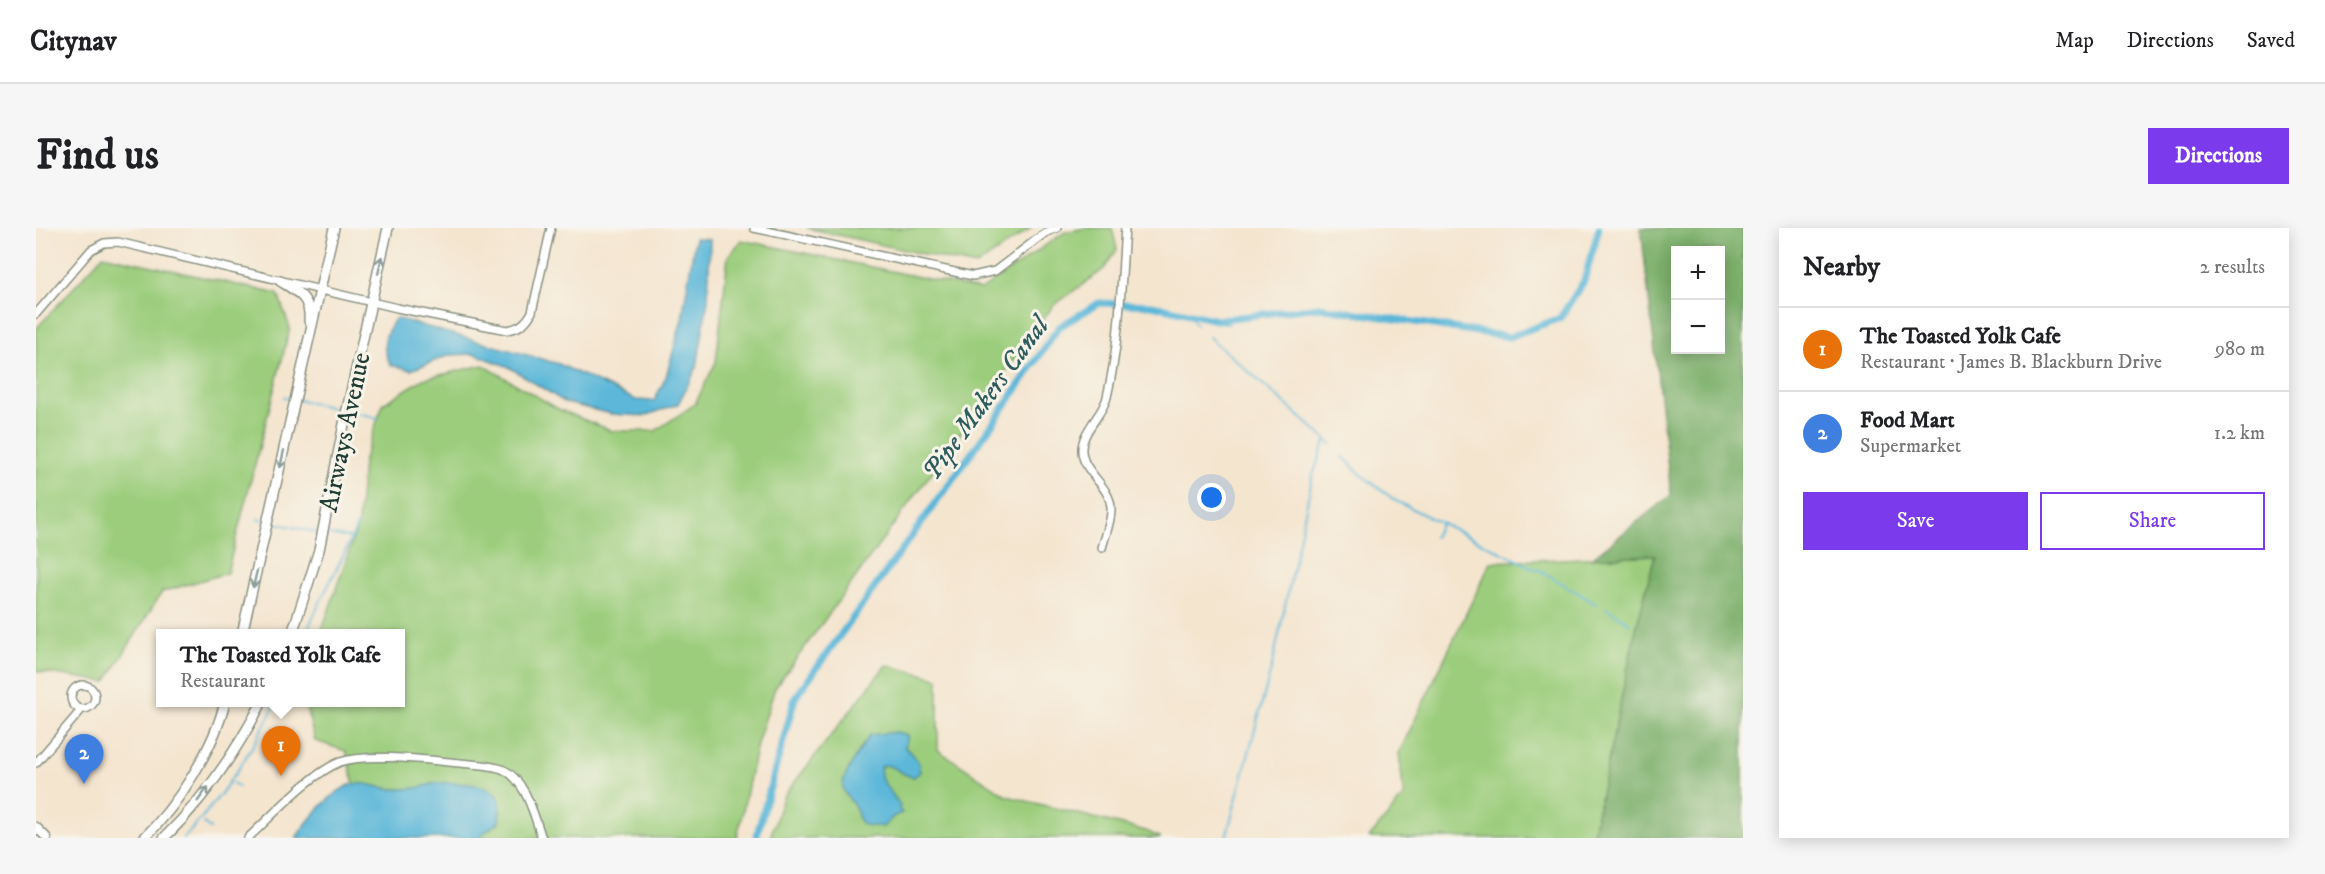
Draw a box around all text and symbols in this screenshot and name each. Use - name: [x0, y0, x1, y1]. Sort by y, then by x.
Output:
- text: Citynav: [30, 24, 117, 59]
- text: Map: [2055, 28, 2094, 54]
- text: Directions: [2127, 28, 2214, 54]
- text: Saved: [2247, 28, 2295, 54]
- button: Directions: [2148, 128, 2289, 184]
- text: Find us: [36, 130, 159, 182]
- map controls: [1671, 246, 1725, 354]
- button: +: [1671, 246, 1725, 300]
- text: Nearby: [1803, 251, 1880, 284]
- one-way arrow: [375, 255, 387, 274]
- text: 2 results: [2200, 255, 2265, 280]
- button: −: [1671, 300, 1725, 354]
- water label: Pipe Makers Canal: [915, 308, 1058, 487]
- text: The Toasted Yolk Cafe: [1860, 323, 2061, 350]
- text: 1: [1819, 337, 1826, 362]
- text: 980 m: [2215, 337, 2265, 362]
- street label: Airways Avenue: [312, 350, 378, 515]
- text: Restaurant · James B. Blackburn Drive: [1860, 350, 2162, 375]
- text: Food Mart: [1860, 407, 1955, 434]
- text: 2: [1818, 421, 1827, 446]
- text: 1.2 km: [2214, 421, 2265, 446]
- text: Supermarket: [1860, 434, 1961, 459]
- one-way arrow: [276, 450, 288, 469]
- your location: [1197, 483, 1226, 512]
- button: Save: [1803, 492, 2028, 550]
- button: Share: [2040, 492, 2265, 550]
- one-way arrow: [248, 569, 260, 588]
- popup: [156, 629, 405, 707]
- text: The Toasted Yolk Cafe: [180, 642, 381, 669]
- text: Restaurant: [180, 669, 265, 694]
- pin: 1: [262, 726, 300, 776]
- pin: 2: [64, 734, 104, 784]
- one-way arrow: [196, 787, 209, 803]

